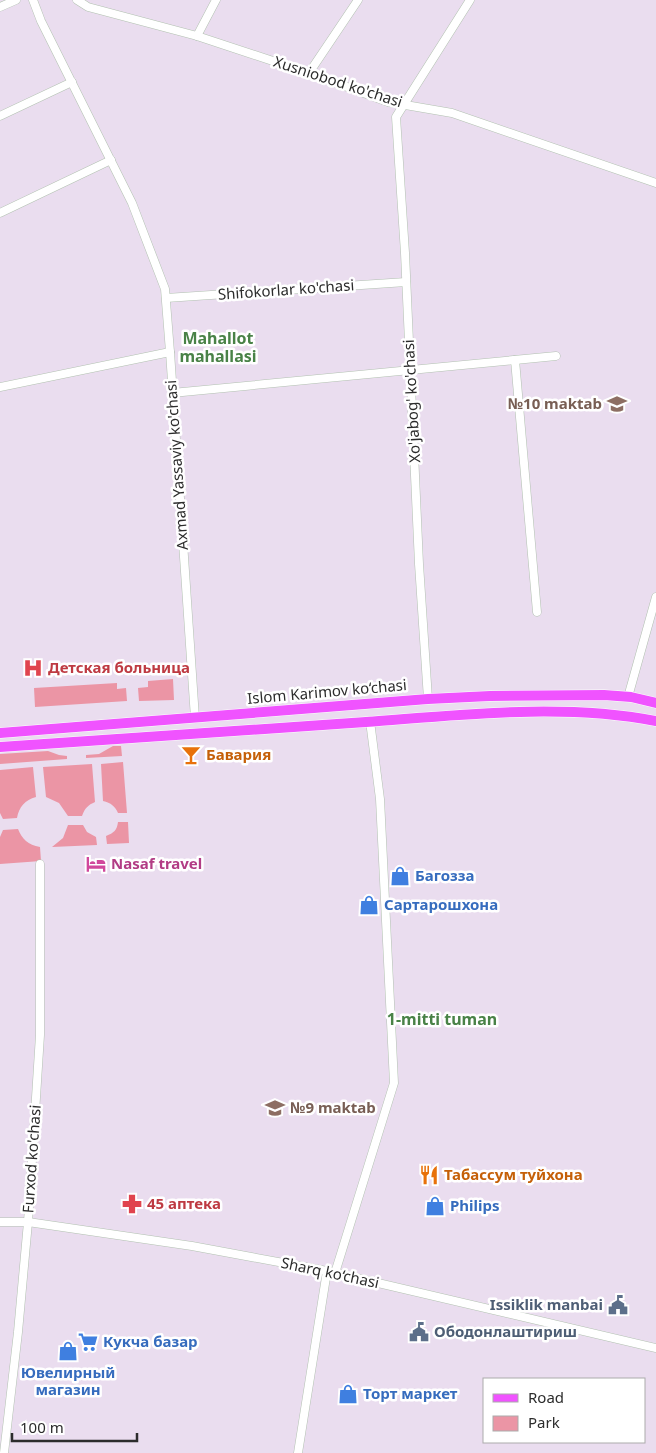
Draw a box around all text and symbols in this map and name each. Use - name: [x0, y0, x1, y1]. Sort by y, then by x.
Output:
- street label: Xusniobod ko'chasi: [271, 51, 405, 111]
- street label: Shifokorlar ko'chasi: [217, 274, 355, 304]
- district label: Mahallot mahallasi: [179, 327, 257, 367]
- street label: Xo'jabog' ko'chasi: [398, 339, 424, 463]
- street label: Axmad Yassaviy ko'chasi: [160, 379, 192, 551]
- place label: №10 maktab: [508, 393, 602, 413]
- school or university icon: №10 maktab: [606, 393, 628, 415]
- hospital icon: Детская больница: [22, 657, 44, 679]
- place label: Детская больница: [48, 657, 190, 677]
- street label: Islom Karimov ko‘chasi: [246, 674, 407, 708]
- bar icon: Бавария: [180, 744, 202, 766]
- place label: Бавария: [206, 744, 271, 764]
- hotel icon: Nasaf travel: [85, 853, 107, 875]
- place label: Nasaf travel: [111, 853, 202, 873]
- shop icon: Багозза: [389, 865, 411, 887]
- place label: Багозза: [415, 865, 474, 885]
- shop icon: Сартарошхона: [358, 894, 380, 916]
- place label: Сартарошхона: [384, 894, 498, 914]
- district label: 1-mitti tuman: [387, 1008, 497, 1030]
- school or university icon: №9 maktab: [264, 1097, 286, 1119]
- place label: №9 maktab: [290, 1097, 376, 1117]
- street label: Furxod ko'chasi: [17, 1104, 45, 1214]
- restaurant icon: Табассум туйхона: [418, 1164, 440, 1186]
- place label: Табассум туйхона: [444, 1164, 583, 1184]
- pharmacy icon: 45 аптека: [121, 1193, 143, 1215]
- place label: 45 аптека: [147, 1193, 221, 1213]
- shop icon: Philips: [424, 1195, 446, 1217]
- place label: Philips: [450, 1195, 500, 1215]
- street label: Sharq ko‘chasi: [279, 1252, 381, 1292]
- place label: Issiklik manbai: [490, 1294, 603, 1314]
- public building icon: Issiklik manbai: [607, 1294, 629, 1316]
- public building icon: Ободонлаштириш: [408, 1321, 430, 1343]
- place label: Ободонлаштириш: [434, 1321, 577, 1341]
- supermarket icon: Кукча базар: [77, 1331, 99, 1353]
- place label: Кукча базар: [103, 1331, 198, 1351]
- shop icon: Ювелирный магазин: [57, 1340, 79, 1362]
- place label: Ювелирный магазин: [21, 1362, 115, 1399]
- legend: [483, 1378, 646, 1443]
- shop icon: Торт маркет: [337, 1383, 359, 1405]
- place label: Торт маркет: [363, 1383, 458, 1403]
- text: Road: [528, 1387, 564, 1407]
- scale bar: [12, 1410, 138, 1442]
- text: Park: [528, 1412, 560, 1432]
- text: 100 m: [20, 1417, 64, 1437]

